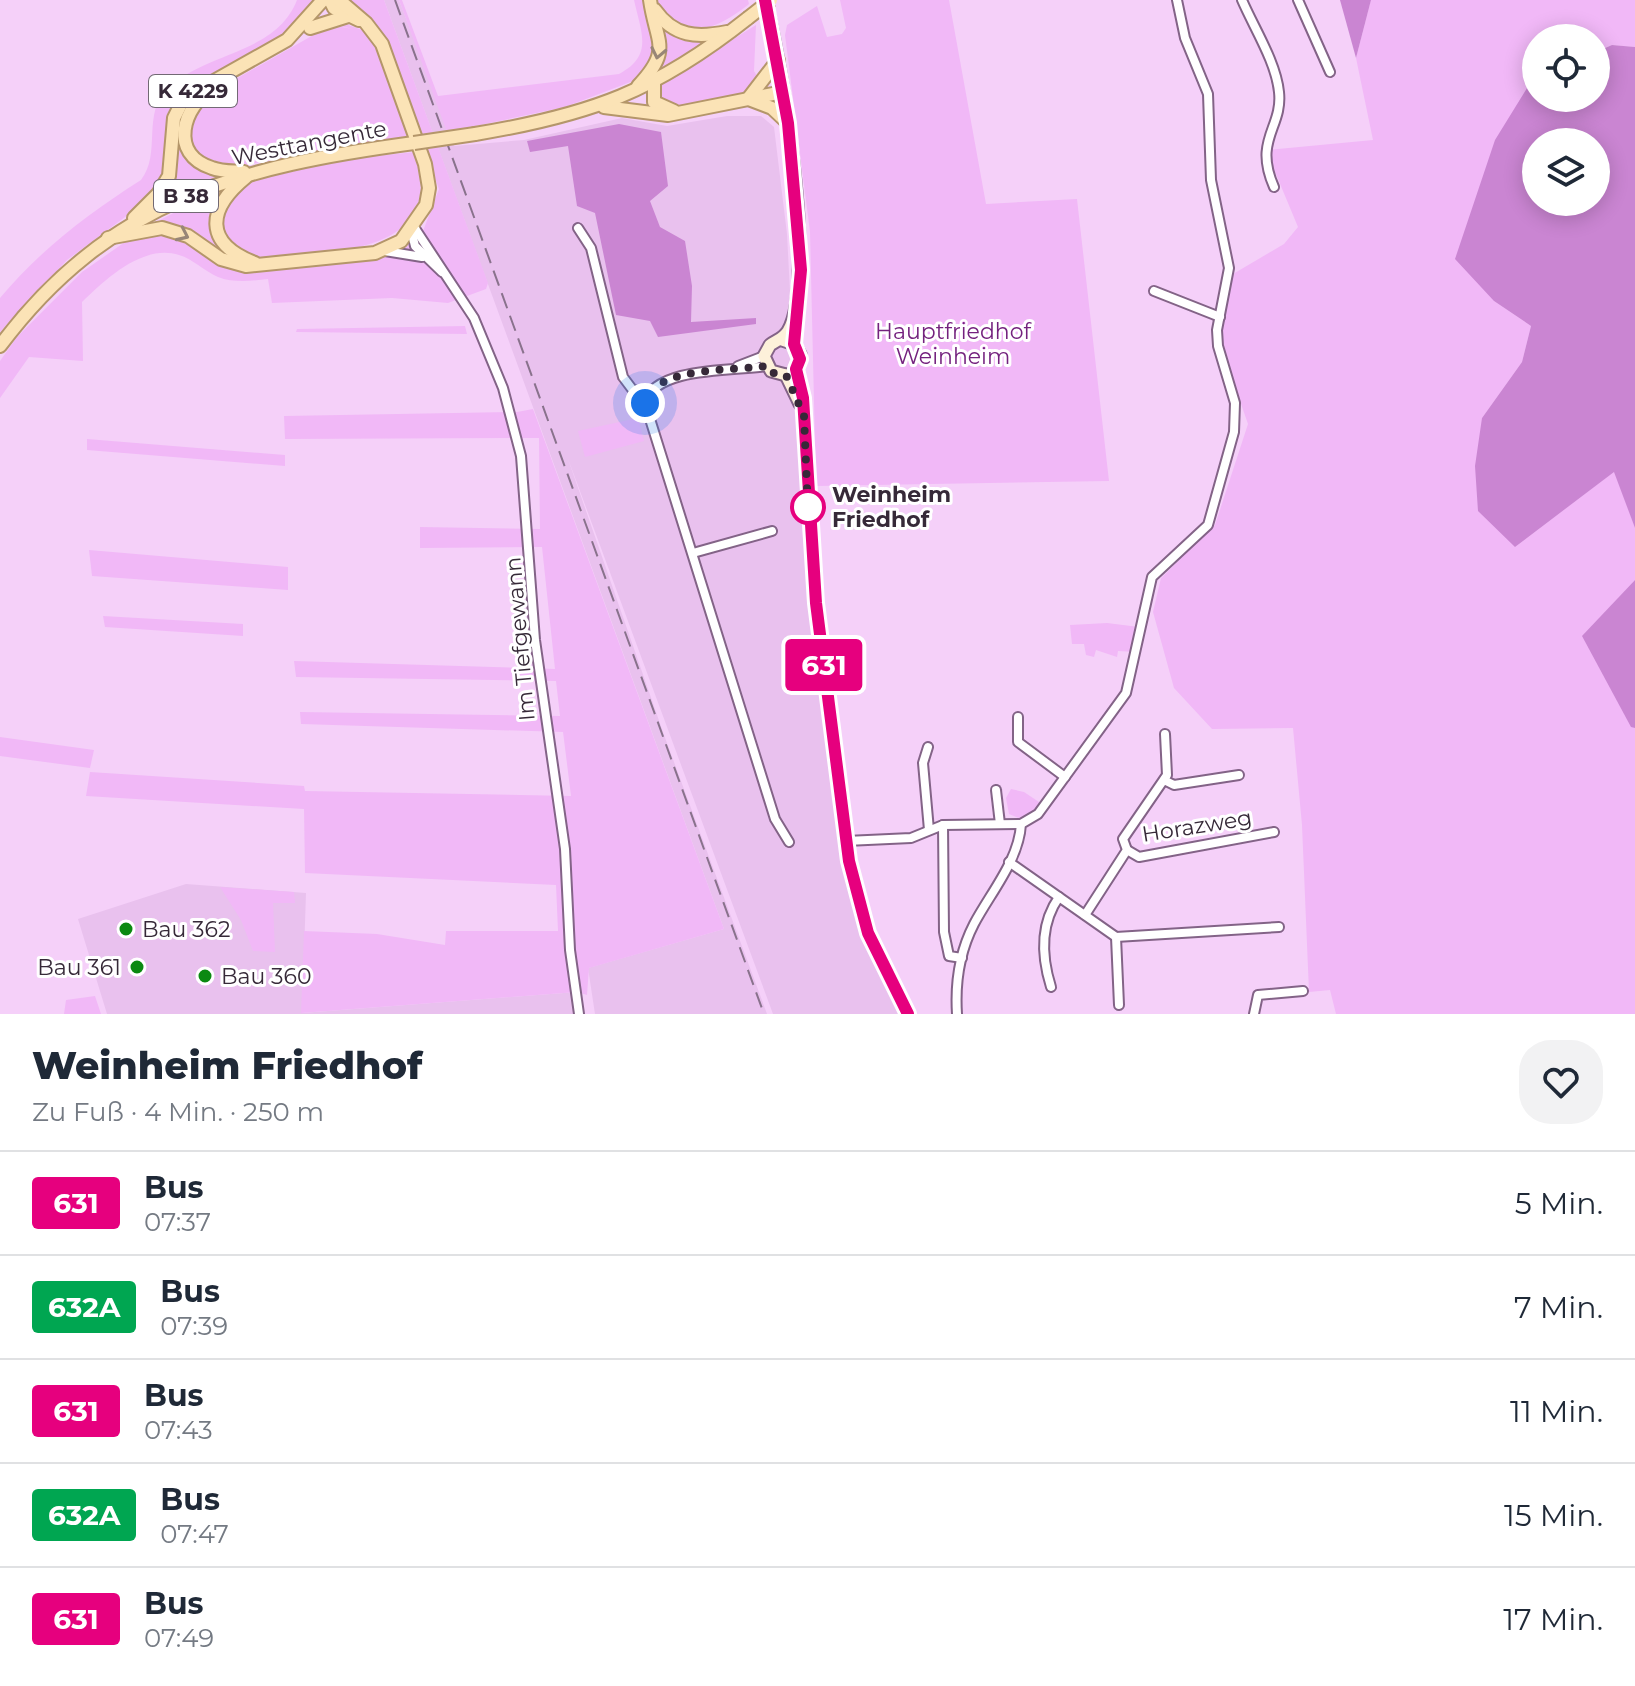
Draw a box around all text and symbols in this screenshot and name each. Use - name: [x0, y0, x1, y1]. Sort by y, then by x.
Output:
- map controls: [1522, 24, 1610, 216]
- button: locate: [1522, 24, 1610, 112]
- one-way arrow: [651, 47, 668, 60]
- road number: K 4229: [149, 75, 237, 107]
- street label: Westtangente: [229, 115, 389, 171]
- button: layers: [1522, 128, 1610, 216]
- road number: B 38: [154, 180, 218, 212]
- one-way arrow: [175, 225, 189, 241]
- park label: Hauptfriedhof Weinheim: [875, 318, 1032, 370]
- your location: [625, 383, 665, 423]
- place label: Weinheim Friedhof: [832, 481, 951, 533]
- marker: Weinheim Friedhof: [791, 490, 825, 524]
- street label: Im Tiefgewann: [499, 556, 541, 722]
- line badge: 631: [778, 639, 870, 691]
- text: 631: [801, 648, 847, 682]
- street label: Horazweg: [1140, 804, 1254, 848]
- place label: Bau 362: [142, 916, 230, 943]
- marker: Bau 362: [117, 920, 135, 938]
- place label: Bau 361: [37, 954, 121, 981]
- marker: Bau 361: [128, 958, 146, 976]
- place label: Bau 360: [221, 963, 312, 990]
- marker: Bau 360: [196, 967, 214, 985]
- button: heart: [1519, 1040, 1603, 1124]
- text: Weinheim Friedhof: [32, 1042, 422, 1089]
- text: Zu Fuß · 4 Min. · 250 m: [32, 1096, 324, 1128]
- text: Bus: [144, 1169, 204, 1206]
- text: 5 Min.: [1515, 1185, 1603, 1222]
- text: 631: [53, 1186, 99, 1220]
- text: 07:37: [144, 1206, 211, 1238]
- text: Bus: [160, 1273, 220, 1310]
- text: 7 Min.: [1514, 1289, 1603, 1326]
- text: 632A: [48, 1290, 120, 1324]
- text: 07:39: [160, 1310, 228, 1342]
- text: Bus: [144, 1377, 204, 1414]
- text: 11 Min.: [1510, 1393, 1603, 1430]
- text: 631: [53, 1394, 99, 1428]
- text: 07:43: [144, 1414, 213, 1446]
- text: Bus: [160, 1481, 220, 1518]
- text: 15 Min.: [1504, 1497, 1603, 1534]
- text: 632A: [48, 1498, 120, 1532]
- text: 07:47: [160, 1518, 229, 1550]
- text: Bus: [144, 1585, 204, 1622]
- text: 17 Min.: [1503, 1601, 1603, 1638]
- text: 631: [53, 1602, 99, 1636]
- text: 07:49: [144, 1622, 214, 1654]

